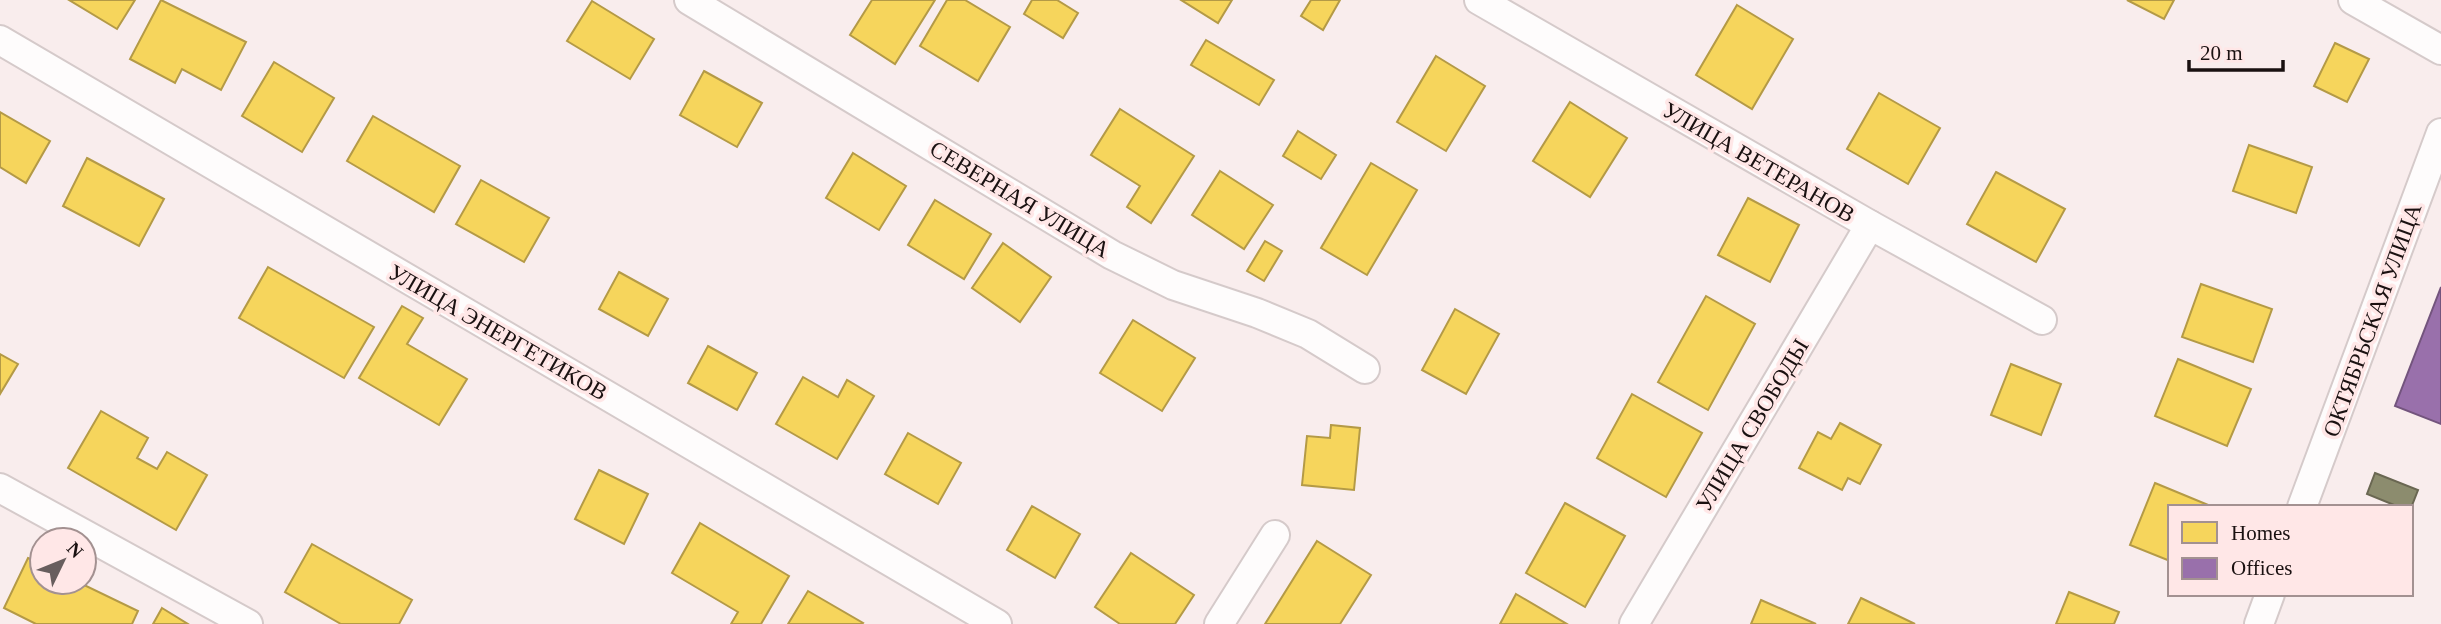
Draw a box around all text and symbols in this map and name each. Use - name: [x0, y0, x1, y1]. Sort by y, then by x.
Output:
- scale bar: [2189, 28, 2284, 72]
- text: 20 m: [2200, 41, 2243, 65]
- street label: УЛИЦА ВЕТЕРАНОВ: [1658, 97, 1859, 228]
- street label: СЕВЕРНАЯ УЛИЦА: [925, 136, 1114, 263]
- street label: ОКТЯБРЬСКАЯ УЛИЦА: [2319, 200, 2427, 440]
- street label: УЛИЦА ЭНЕРГЕТИКОВ: [384, 260, 611, 405]
- street label: УЛИЦА СВОБОДЫ: [1691, 335, 1814, 516]
- legend: [2168, 505, 2413, 596]
- text: Homes: [2231, 521, 2291, 545]
- north arrow: [28, 526, 98, 596]
- text: N: [63, 538, 88, 562]
- text: Offices: [2231, 556, 2292, 580]

